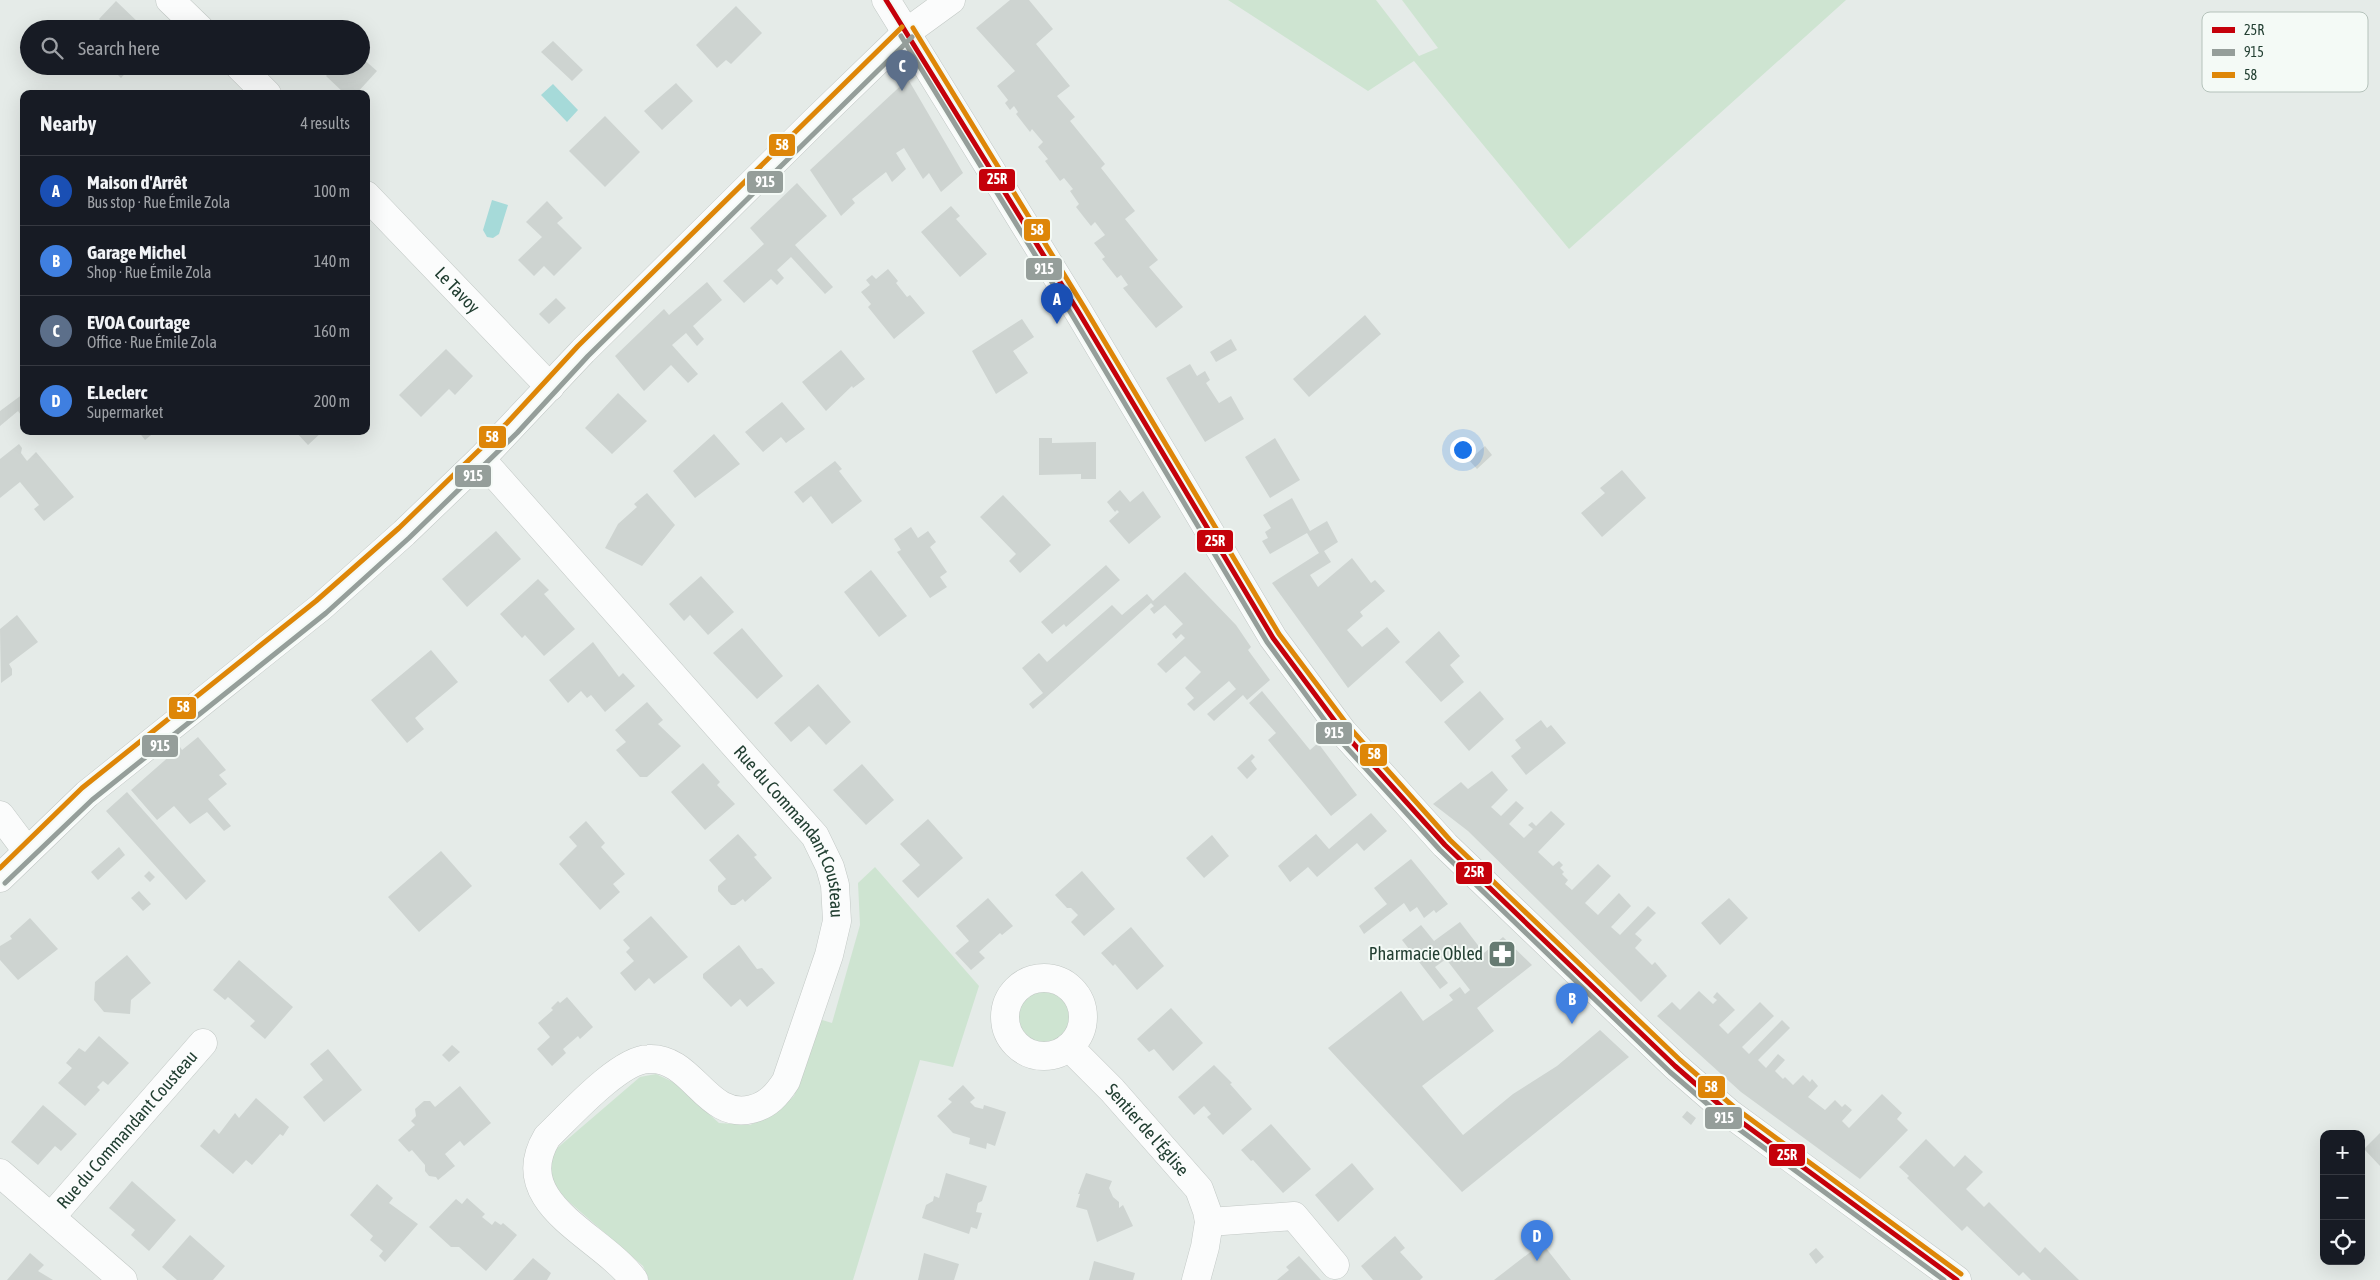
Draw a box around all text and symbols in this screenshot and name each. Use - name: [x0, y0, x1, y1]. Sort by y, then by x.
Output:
- legend: [2202, 12, 2368, 92]
- search box: [20, 20, 370, 75]
- text: 25R: [2244, 22, 2264, 38]
- icon: search: [38, 34, 66, 62]
- text: Search here: [78, 37, 160, 59]
- text: 915: [2244, 44, 2264, 60]
- pin: C: [886, 50, 918, 91]
- text: 58: [2244, 67, 2258, 83]
- text: Nearby: [40, 111, 96, 135]
- text: 4 results: [300, 114, 350, 132]
- line badge: 58: [768, 133, 796, 157]
- text: 58: [775, 137, 789, 153]
- line badge: 25R: [978, 168, 1016, 192]
- line badge: 915: [746, 170, 784, 194]
- text: Maison d'Arrêt: [87, 171, 187, 193]
- text: 25R: [987, 171, 1007, 187]
- text: 915: [755, 174, 775, 190]
- text: A: [52, 182, 60, 200]
- text: 100 m: [314, 182, 350, 200]
- text: Bus stop · Rue Émile Zola: [87, 193, 230, 211]
- line badge: 58: [1023, 218, 1051, 242]
- text: 58: [1030, 222, 1044, 238]
- text: Garage Michel: [87, 241, 186, 263]
- text: B: [52, 252, 60, 270]
- text: 140 m: [314, 252, 350, 270]
- line badge: 915: [1025, 257, 1063, 281]
- text: 915: [1034, 261, 1054, 277]
- text: Shop · Rue Émile Zola: [87, 263, 212, 281]
- street label: Le Tavoy: [431, 263, 485, 317]
- pin: A: [1041, 283, 1073, 324]
- text: EVOA Courtage: [87, 311, 190, 333]
- text: C: [52, 322, 60, 340]
- text: 160 m: [314, 322, 350, 340]
- text: Office · Rue Émile Zola: [87, 333, 217, 351]
- text: E.Leclerc: [87, 381, 148, 403]
- text: D: [52, 392, 60, 410]
- text: 200 m: [314, 392, 350, 410]
- text: Supermarket: [87, 403, 163, 421]
- line badge: 58: [478, 425, 507, 449]
- text: 58: [485, 429, 499, 445]
- your location: [1450, 437, 1476, 463]
- line badge: 915: [454, 464, 492, 488]
- text: 915: [463, 468, 483, 484]
- line badge: 25R: [1196, 529, 1234, 553]
- text: 25R: [1205, 533, 1225, 549]
- line badge: 58: [168, 696, 197, 720]
- text: 58: [176, 699, 190, 715]
- line badge: 915: [1315, 721, 1353, 745]
- text: 915: [1324, 725, 1344, 741]
- line badge: 915: [141, 734, 179, 758]
- text: 915: [150, 738, 170, 754]
- street label: Rue du Commandant Cousteau: [730, 741, 848, 918]
- line badge: 58: [1359, 743, 1388, 767]
- text: 58: [1367, 746, 1381, 762]
- line badge: 25R: [1455, 861, 1493, 885]
- text: 25R: [1464, 864, 1484, 880]
- pharmacy icon: Pharmacie Obled: [1487, 939, 1517, 969]
- place label: Pharmacie Obled: [1369, 943, 1483, 964]
- pin: B: [1556, 983, 1588, 1024]
- street label: Rue du Commandant Cousteau: [52, 1046, 202, 1213]
- line badge: 58: [1697, 1075, 1726, 1099]
- street label: Sentier de l'Église: [1102, 1079, 1194, 1180]
- text: 58: [1704, 1079, 1718, 1095]
- line badge: 915: [1704, 1106, 1743, 1130]
- text: 915: [1714, 1110, 1734, 1126]
- map controls: [2320, 1130, 2365, 1265]
- button: +: [2320, 1130, 2365, 1175]
- line badge: 25R: [1768, 1143, 1806, 1167]
- text: 25R: [1777, 1147, 1797, 1163]
- button: −: [2320, 1175, 2365, 1220]
- pin: D: [1521, 1220, 1553, 1261]
- button: locate: [2320, 1220, 2365, 1265]

